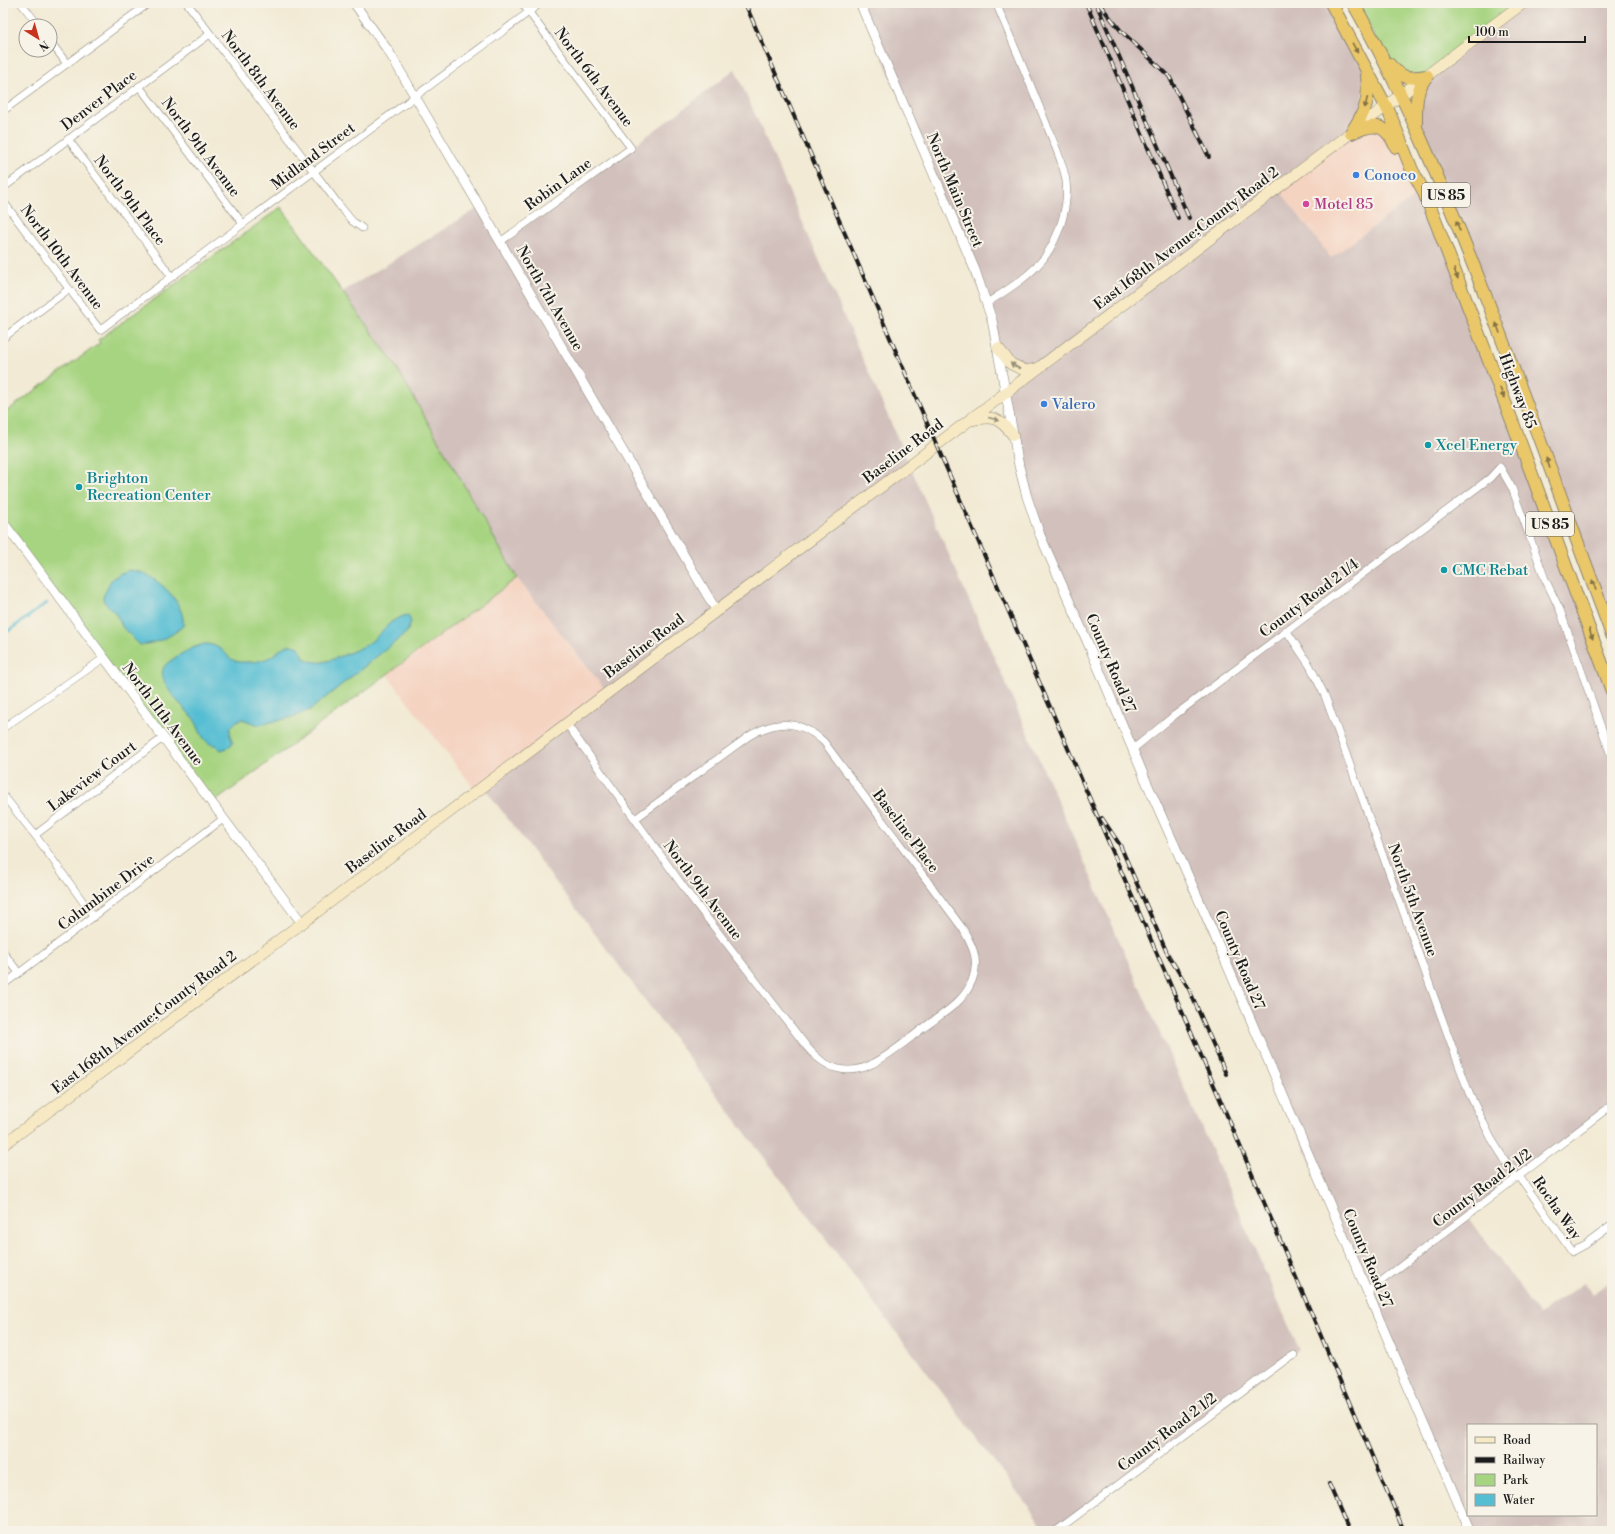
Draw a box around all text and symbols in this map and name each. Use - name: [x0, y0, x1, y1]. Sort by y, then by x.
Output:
- north arrow: [18, 18, 58, 58]
- scale bar: [1469, 18, 1585, 44]
- street label: North 6th Avenue: [550, 24, 637, 131]
- text: 100 m: [1475, 25, 1509, 40]
- street label: North 8th Avenue: [217, 27, 304, 134]
- text: N: [35, 37, 51, 54]
- one-way arrow: [1352, 42, 1359, 54]
- street label: Denver Place: [58, 66, 141, 135]
- street label: North 9th Avenue: [157, 94, 244, 201]
- one-way arrow: [1363, 97, 1369, 109]
- street label: Midland Street: [268, 118, 360, 194]
- street label: North Main Street: [922, 130, 987, 251]
- street label: North 9th Place: [90, 152, 170, 249]
- street label: Robin Lane: [521, 154, 596, 215]
- street label: East 168th Avenue;County Road 2: [1090, 163, 1283, 314]
- place label: Conoco: [1364, 166, 1416, 185]
- marker: Conoco: [1351, 170, 1361, 180]
- road number: US 85: [1422, 183, 1470, 207]
- place label: Motel 85: [1314, 195, 1373, 214]
- marker: Motel 85: [1301, 199, 1311, 209]
- street label: North 10th Avenue: [16, 201, 107, 314]
- one-way arrow: [1455, 219, 1461, 231]
- street label: North 7th Avenue: [512, 242, 587, 354]
- one-way arrow: [1454, 269, 1460, 281]
- one-way arrow: [1494, 322, 1500, 334]
- street label: Highway 85: [1494, 351, 1541, 432]
- one-way arrow: [1009, 362, 1021, 369]
- one-way arrow: [1500, 388, 1506, 400]
- place label: Valero: [1051, 395, 1096, 414]
- marker: Valero: [1039, 399, 1049, 409]
- street label: Baseline Road: [858, 415, 948, 488]
- one-way arrow: [989, 416, 1001, 422]
- place label: Xcel Energy: [1435, 436, 1518, 455]
- marker: Xcel Energy: [1423, 440, 1433, 450]
- one-way arrow: [1545, 457, 1551, 469]
- place label: Brighton Recreation Center: [86, 469, 211, 505]
- marker: Brighton Recreation Center: [74, 482, 84, 492]
- road number: US 85: [1526, 512, 1574, 536]
- street label: County Road 2 1/4: [1256, 555, 1363, 642]
- place label: CMC Rebat: [1452, 561, 1529, 580]
- marker: CMC Rebat: [1439, 565, 1449, 575]
- one-way arrow: [1590, 579, 1596, 591]
- street label: Baseline Road: [599, 610, 689, 683]
- street label: County Road 27: [1081, 611, 1140, 716]
- one-way arrow: [1588, 628, 1594, 640]
- street label: North 11th Avenue: [118, 659, 208, 770]
- street label: Lakeview Court: [44, 737, 141, 816]
- street label: Baseline Place: [868, 785, 943, 876]
- street label: Baseline Road: [341, 805, 431, 878]
- street label: North 9th Avenue: [659, 837, 746, 944]
- street label: North 5th Avenue: [1383, 841, 1442, 959]
- street label: Columbine Drive: [54, 850, 158, 935]
- street label: County Road 27: [1210, 908, 1269, 1013]
- street label: East 168th Avenue;County Road 2: [48, 947, 241, 1098]
- street label: County Road 2 1/2: [1429, 1145, 1536, 1232]
- street label: Rocha Way: [1528, 1173, 1586, 1244]
- street label: County Road 27: [1338, 1206, 1397, 1311]
- street label: County Road 2 1/2: [1114, 1389, 1221, 1476]
- legend: [1467, 1424, 1597, 1516]
- text: Road: [1503, 1433, 1531, 1448]
- text: Railway: [1503, 1453, 1545, 1468]
- text: Park: [1503, 1473, 1529, 1488]
- text: Water: [1502, 1493, 1535, 1508]

